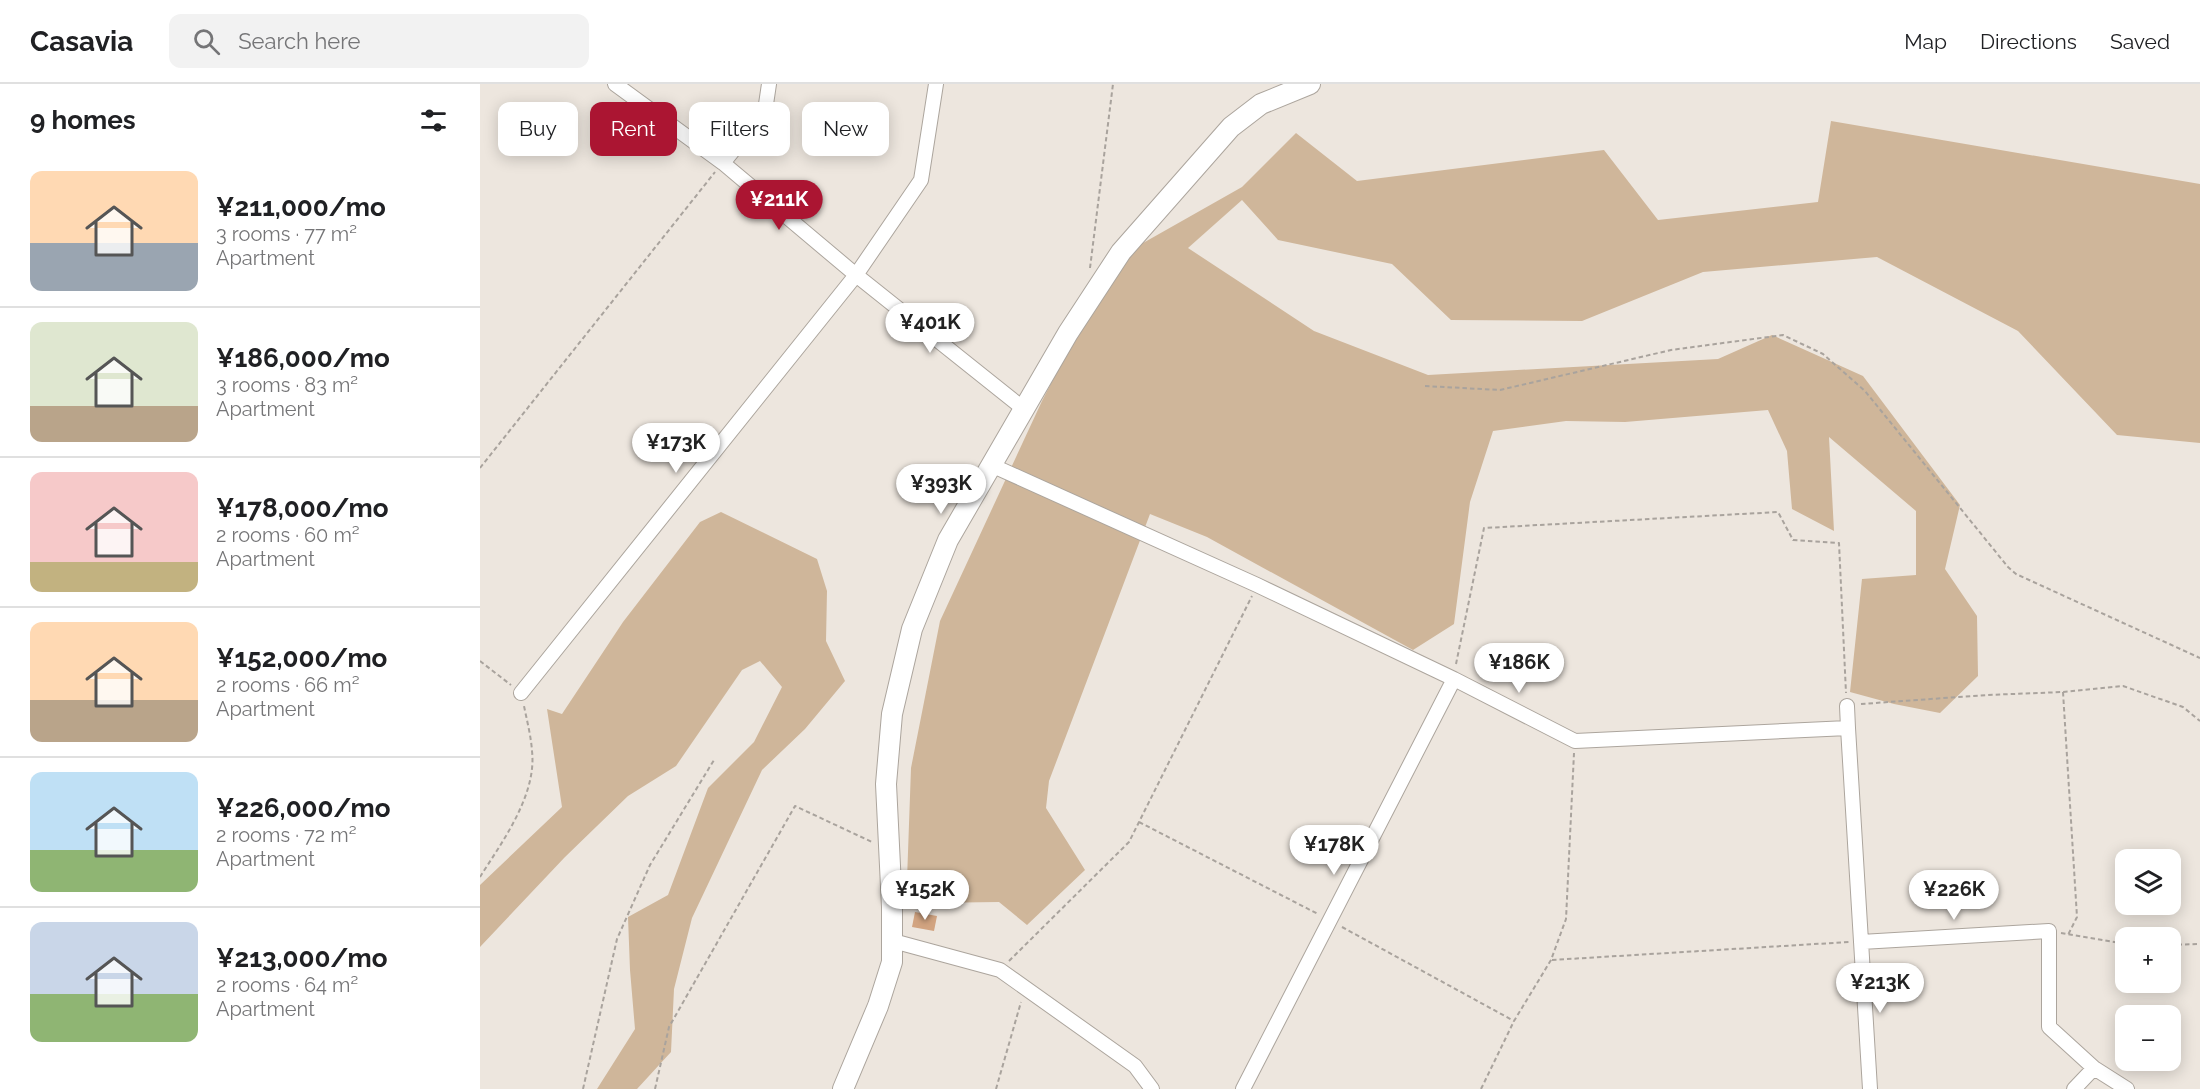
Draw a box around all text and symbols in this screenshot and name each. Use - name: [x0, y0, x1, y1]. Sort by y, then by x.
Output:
- search box: [169, 14, 589, 68]
- text: Casavia: [30, 25, 133, 58]
- icon: search: [190, 25, 223, 58]
- text: Search here: [238, 28, 360, 54]
- text: Map: [1904, 29, 1947, 54]
- text: Directions: [1980, 29, 2077, 54]
- text: Saved: [2110, 29, 2170, 54]
- chip: Buy: [498, 102, 578, 156]
- chip: Rent: [590, 102, 677, 156]
- chip: Filters: [689, 102, 790, 156]
- chip: New: [802, 102, 889, 156]
- icon: filters: [417, 104, 450, 137]
- text: 9 homes: [30, 105, 136, 135]
- pin: ¥211K: [737, 180, 821, 231]
- text: ¥211K: [750, 187, 808, 211]
- text: ¥211,000/mo: [216, 192, 386, 222]
- icon: home: [78, 195, 150, 267]
- text: 3 rooms · 77 m²: [216, 222, 357, 246]
- text: Apartment: [216, 246, 315, 270]
- pin: ¥401K: [888, 303, 972, 354]
- text: ¥401K: [899, 310, 961, 334]
- text: ¥186,000/mo: [216, 343, 390, 373]
- icon: home: [78, 346, 150, 418]
- text: 3 rooms · 83 m²: [216, 373, 358, 397]
- text: Apartment: [216, 397, 315, 421]
- pin: ¥173K: [634, 423, 718, 474]
- text: ¥173K: [646, 430, 706, 454]
- pin: ¥393K: [899, 464, 983, 515]
- text: ¥393K: [910, 471, 972, 495]
- text: ¥178,000/mo: [216, 493, 389, 523]
- icon: home: [78, 496, 150, 568]
- text: 2 rooms · 60 m²: [216, 523, 360, 547]
- text: Apartment: [216, 547, 315, 571]
- text: ¥152,000/mo: [216, 643, 387, 673]
- pin: ¥186K: [1477, 643, 1561, 694]
- icon: home: [78, 646, 150, 718]
- text: ¥186K: [1488, 650, 1550, 674]
- text: 2 rooms · 66 m²: [216, 673, 359, 697]
- text: Apartment: [216, 697, 315, 721]
- text: ¥226,000/mo: [216, 793, 391, 823]
- icon: home: [78, 796, 150, 868]
- text: 2 rooms · 72 m²: [216, 823, 356, 847]
- pin: ¥178K: [1292, 825, 1376, 876]
- text: ¥178K: [1304, 832, 1364, 856]
- text: Apartment: [216, 847, 315, 871]
- map controls: [2115, 849, 2181, 1071]
- button: layers: [2115, 849, 2181, 915]
- pin: ¥152K: [883, 870, 967, 921]
- pin: ¥226K: [1912, 870, 1996, 921]
- text: ¥152K: [895, 877, 955, 901]
- text: ¥226K: [1923, 877, 1985, 901]
- button: +: [2115, 927, 2181, 993]
- text: ¥213,000/mo: [216, 943, 387, 973]
- icon: home: [78, 946, 150, 1018]
- pin: ¥213K: [1838, 963, 1922, 1014]
- text: ¥213K: [1850, 970, 1910, 994]
- text: 2 rooms · 64 m²: [216, 973, 358, 997]
- text: Apartment: [216, 997, 315, 1021]
- button: −: [2115, 1005, 2181, 1071]

